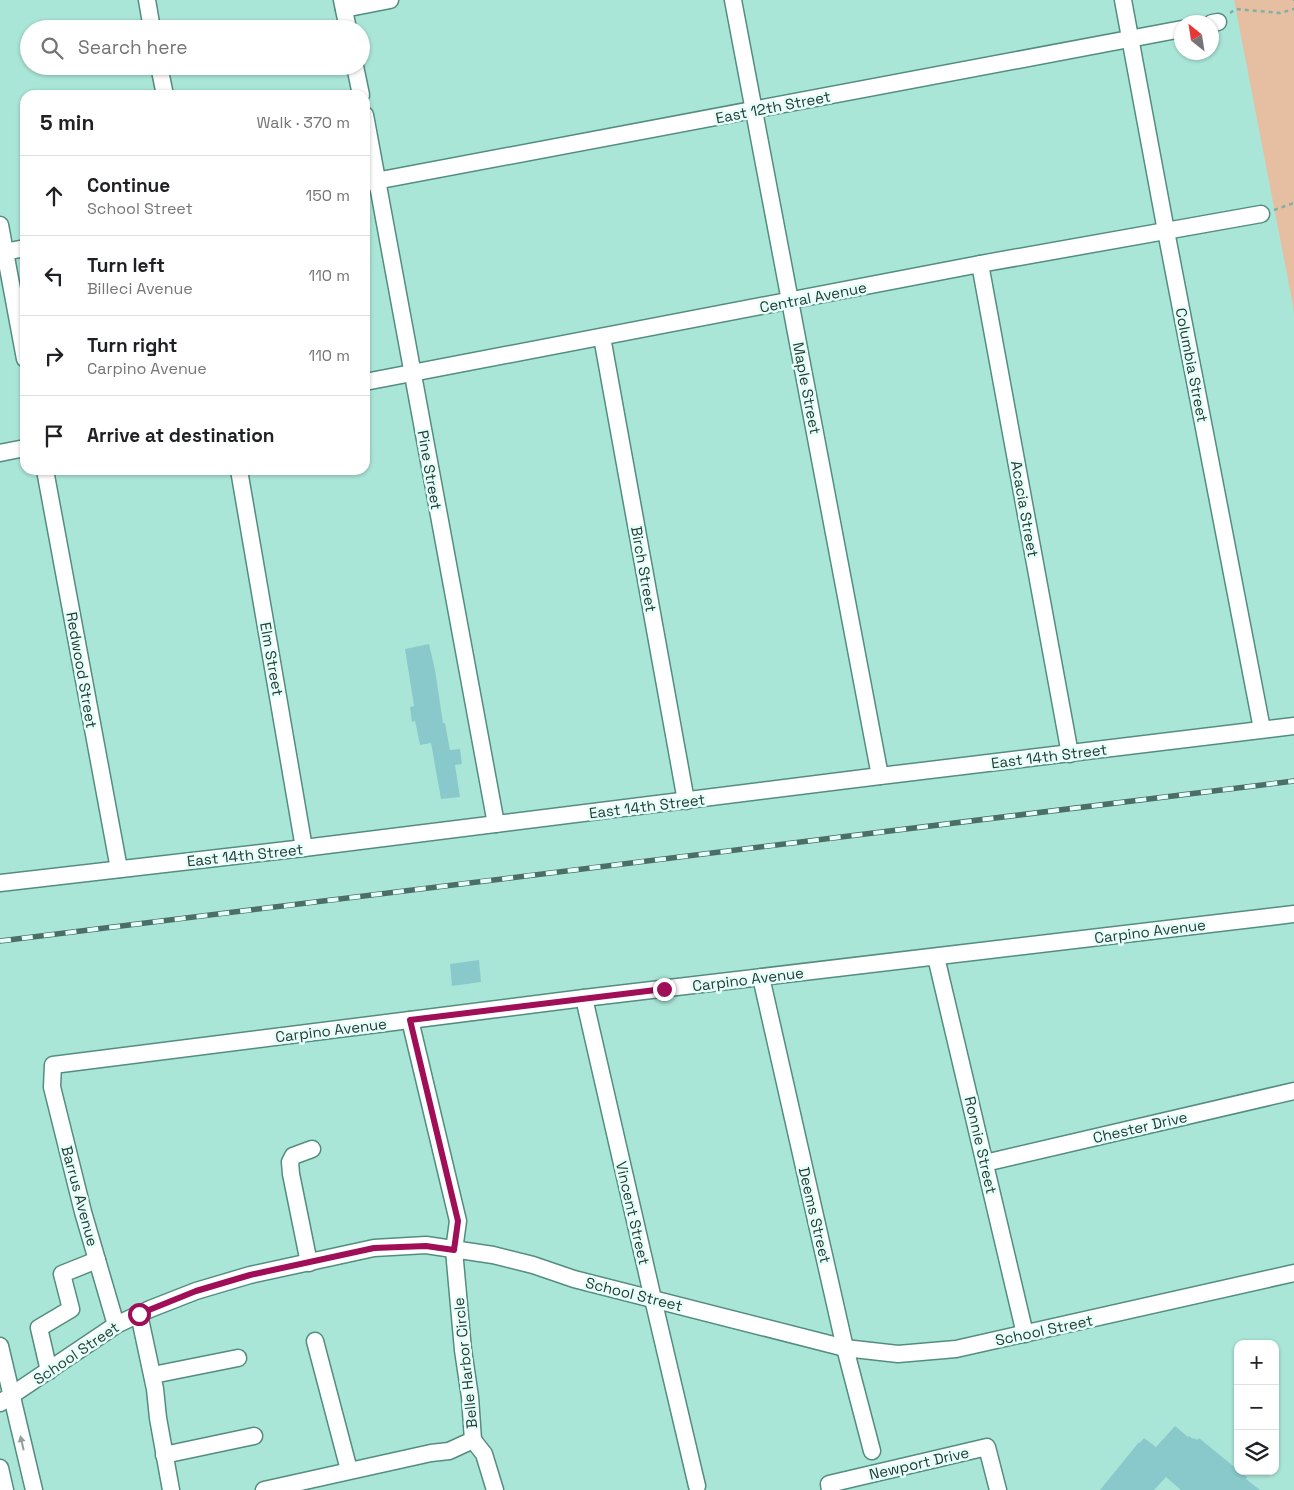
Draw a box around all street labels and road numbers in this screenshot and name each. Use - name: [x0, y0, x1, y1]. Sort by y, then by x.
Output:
- street label: East 12th Street: [714, 87, 832, 127]
- street label: Central Avenue: [758, 277, 868, 317]
- street label: Columbia Street: [1172, 306, 1212, 424]
- street label: Maple Street: [789, 340, 825, 436]
- street label: Pine Street: [414, 429, 446, 511]
- street label: Acacia Street: [1007, 459, 1043, 559]
- street label: Birch Street: [627, 525, 661, 613]
- street label: Redwood Street: [62, 610, 102, 730]
- street label: Elm Street: [256, 621, 288, 698]
- street label: East 14th Street: [990, 739, 1108, 773]
- street label: East 14th Street: [588, 789, 706, 823]
- street label: East 14th Street: [186, 839, 304, 871]
- street label: Carpino Avenue: [1093, 915, 1207, 947]
- street label: Carpino Avenue: [691, 963, 805, 995]
- street label: Carpino Avenue: [274, 1014, 388, 1046]
- street label: Ronnie Street: [961, 1094, 1001, 1196]
- street label: Chester Drive: [1091, 1107, 1189, 1147]
- street label: Barrus Avenue: [57, 1144, 103, 1249]
- street label: Vincent Street: [612, 1159, 654, 1267]
- street label: Deems Street: [795, 1165, 835, 1265]
- street label: School Street: [584, 1273, 685, 1315]
- street label: Belle Harbor Circle: [449, 1296, 481, 1429]
- street label: School Street: [993, 1310, 1095, 1350]
- street label: School Street: [30, 1317, 123, 1389]
- street label: Newport Drive: [867, 1442, 971, 1484]

